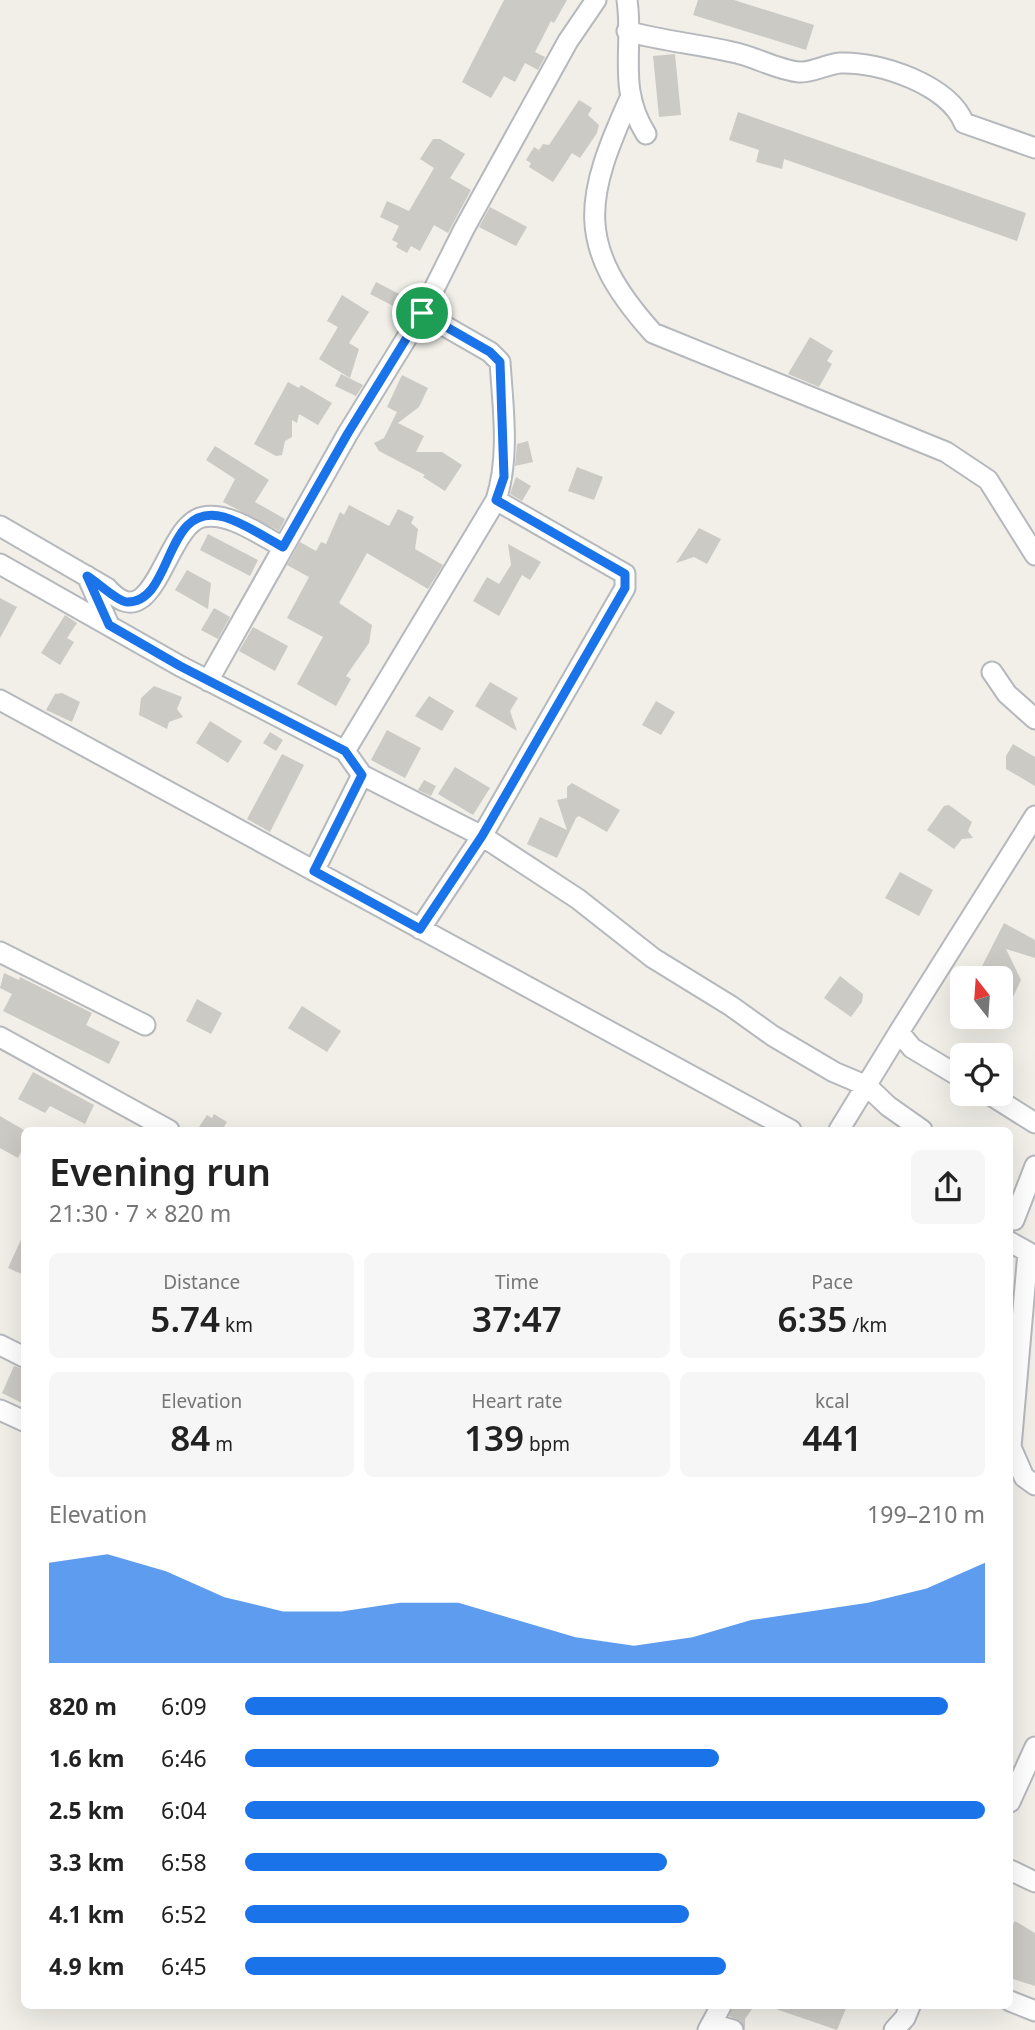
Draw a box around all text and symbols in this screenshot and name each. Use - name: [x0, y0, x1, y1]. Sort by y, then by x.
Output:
- pin: [392, 283, 452, 343]
- icon: arrive: [403, 294, 441, 332]
- north arrow: [950, 966, 1013, 1029]
- map controls: [950, 966, 1013, 1106]
- button: locate: [950, 1043, 1013, 1106]
- text: Evening run: [49, 1145, 271, 1197]
- button: share: [911, 1150, 985, 1224]
- text: 21:30 · 7 × 820 m: [49, 1197, 231, 1229]
- text: Distance: [163, 1269, 240, 1295]
- text: Time: [495, 1269, 539, 1295]
- text: Pace: [811, 1269, 853, 1295]
- text: 5.74: [150, 1295, 220, 1342]
- text: 37:47: [472, 1295, 562, 1342]
- text: 6:35: [778, 1295, 847, 1342]
- text: km: [220, 1312, 253, 1338]
- text: /km: [847, 1312, 887, 1338]
- text: Elevation: [161, 1388, 242, 1414]
- text: Heart rate: [472, 1388, 562, 1414]
- text: kcal: [815, 1388, 850, 1414]
- text: 84: [170, 1414, 210, 1461]
- text: 139: [464, 1414, 524, 1461]
- text: 441: [802, 1414, 862, 1461]
- text: m: [210, 1431, 233, 1457]
- text: bpm: [524, 1431, 570, 1457]
- text: Elevation: [49, 1498, 147, 1530]
- text: 199–210 m: [867, 1498, 985, 1530]
- text: 820 m: [49, 1690, 117, 1722]
- text: 6:09: [161, 1690, 207, 1722]
- text: 1.6 km: [49, 1742, 124, 1774]
- text: 6:46: [161, 1742, 207, 1774]
- text: 2.5 km: [49, 1794, 124, 1826]
- text: 6:04: [161, 1794, 207, 1826]
- text: 3.3 km: [49, 1846, 124, 1878]
- text: 6:58: [161, 1846, 207, 1878]
- text: 4.1 km: [49, 1898, 124, 1930]
- text: 6:52: [161, 1898, 207, 1930]
- text: 4.9 km: [49, 1950, 124, 1982]
- text: 6:45: [161, 1950, 207, 1982]

